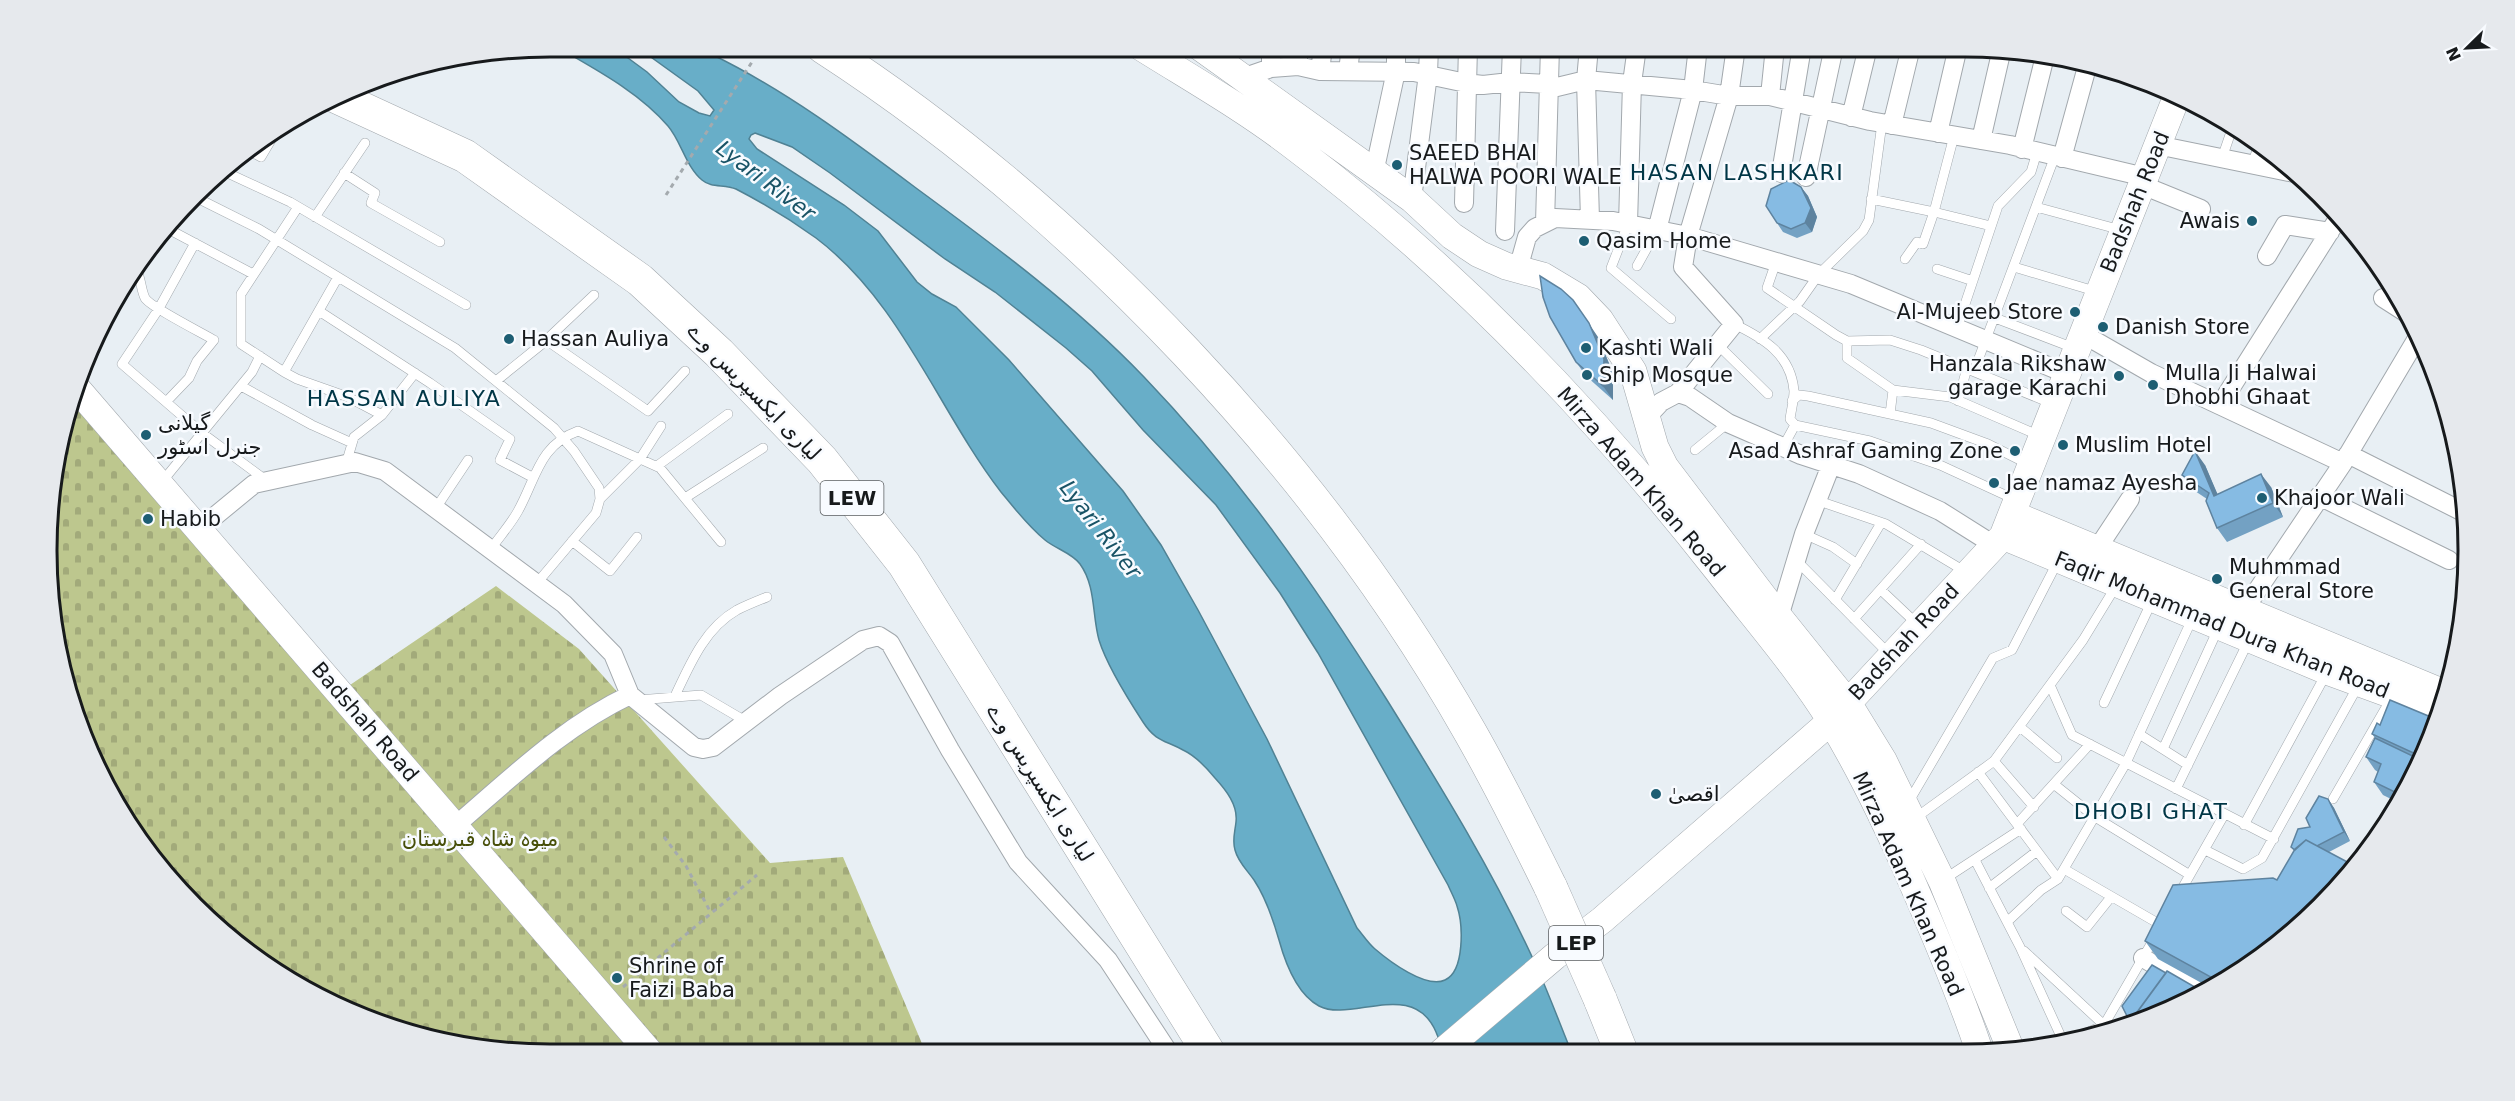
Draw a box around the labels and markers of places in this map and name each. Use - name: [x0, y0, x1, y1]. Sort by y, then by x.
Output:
- place label: SAEED BHAI HALWA POORI WALE: [1409, 141, 1622, 189]
- marker: SAEED BHAI HALWA POORI WALE: [1390, 158, 1404, 172]
- place label: Awais: [2180, 209, 2240, 233]
- marker: Awais: [2245, 214, 2259, 228]
- place label: Qasim Home: [1596, 229, 1731, 253]
- marker: Qasim Home: [1577, 234, 1591, 248]
- place label: Al-Mujeeb Store: [1897, 300, 2063, 324]
- marker: Al-Mujeeb Store: [2068, 305, 2082, 319]
- place label: Danish Store: [2115, 315, 2250, 339]
- marker: Danish Store: [2096, 320, 2110, 334]
- place label: Hassan Auliya: [521, 327, 669, 351]
- marker: Hassan Auliya: [502, 332, 516, 346]
- place label: Kashti Wali: [1598, 336, 1713, 360]
- marker: Kashti Wali: [1579, 341, 1593, 355]
- place label: Hanzala Rikshaw garage Karachi: [1929, 352, 2107, 400]
- place label: Mulla Ji Halwai Dhobhi Ghaat: [2165, 361, 2317, 409]
- place label: Ship Mosque: [1599, 363, 1733, 387]
- marker: Ship Mosque: [1580, 368, 1594, 382]
- marker: Hanzala Rikshaw garage Karachi: [2112, 369, 2126, 383]
- marker: Mulla Ji Halwai Dhobhi Ghaat: [2146, 378, 2160, 392]
- place label: گیلانی جنرل اسٹور: [157, 411, 262, 459]
- marker: گیلانی جنرل اسٹور: [139, 428, 153, 442]
- place label: Muslim Hotel: [2075, 433, 2212, 457]
- marker: Muslim Hotel: [2056, 438, 2070, 452]
- place label: Asad Ashraf Gaming Zone: [1728, 439, 2003, 463]
- marker: Asad Ashraf Gaming Zone: [2008, 444, 2022, 458]
- place label: Jae namaz Ayesha: [2004, 471, 2197, 495]
- marker: Jae namaz Ayesha: [1987, 476, 2001, 490]
- place label: Khajoor Wali: [2274, 486, 2405, 510]
- marker: Khajoor Wali: [2255, 491, 2269, 505]
- place label: Habib: [160, 507, 221, 531]
- marker: Habib: [141, 512, 155, 526]
- place label: Muhmmad General Store: [2229, 555, 2374, 603]
- marker: Muhmmad General Store: [2210, 572, 2224, 586]
- place label: اقصیٰ: [1668, 782, 1720, 806]
- marker: اقصیٰ: [1649, 787, 1663, 801]
- place label: Shrine of Faizi Baba: [629, 954, 735, 1002]
- marker: Shrine of Faizi Baba: [610, 971, 624, 985]

